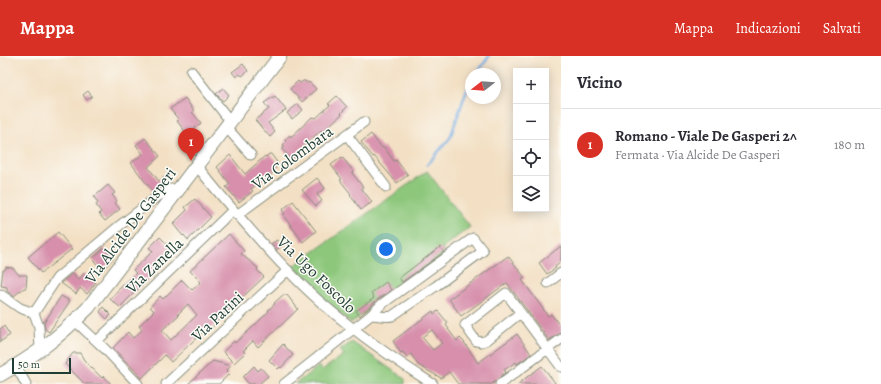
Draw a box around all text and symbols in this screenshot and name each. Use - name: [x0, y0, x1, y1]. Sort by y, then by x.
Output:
- text: Mappa: [20, 15, 75, 41]
- text: Mappa: [674, 19, 713, 38]
- text: Indicazioni: [735, 19, 801, 38]
- text: Salvati: [823, 19, 861, 38]
- north arrow: [465, 68, 501, 104]
- map controls: [513, 68, 549, 212]
- button: +: [513, 68, 549, 104]
- text: Vicino: [577, 71, 622, 94]
- button: −: [513, 104, 549, 140]
- street label: Via Colombara: [246, 120, 338, 196]
- text: Romano - Viale De Gasperi 2^: [615, 126, 797, 146]
- pin: 1: [178, 128, 204, 161]
- text: 1: [588, 136, 592, 153]
- text: 180 m: [834, 136, 865, 153]
- button: locate: [513, 140, 549, 176]
- text: Fermata · Via Alcide De Gasperi: [615, 146, 780, 163]
- street label: Via Alcide De Gasperi: [79, 163, 182, 289]
- button: layers: [513, 176, 549, 212]
- street label: Via Ugo Foscolo: [271, 230, 361, 318]
- street label: Via Zanella: [120, 232, 189, 299]
- your location: [376, 239, 396, 259]
- street label: Via Parini: [186, 287, 249, 347]
- scale bar: [12, 356, 71, 375]
- text: 50 m: [18, 357, 40, 372]

